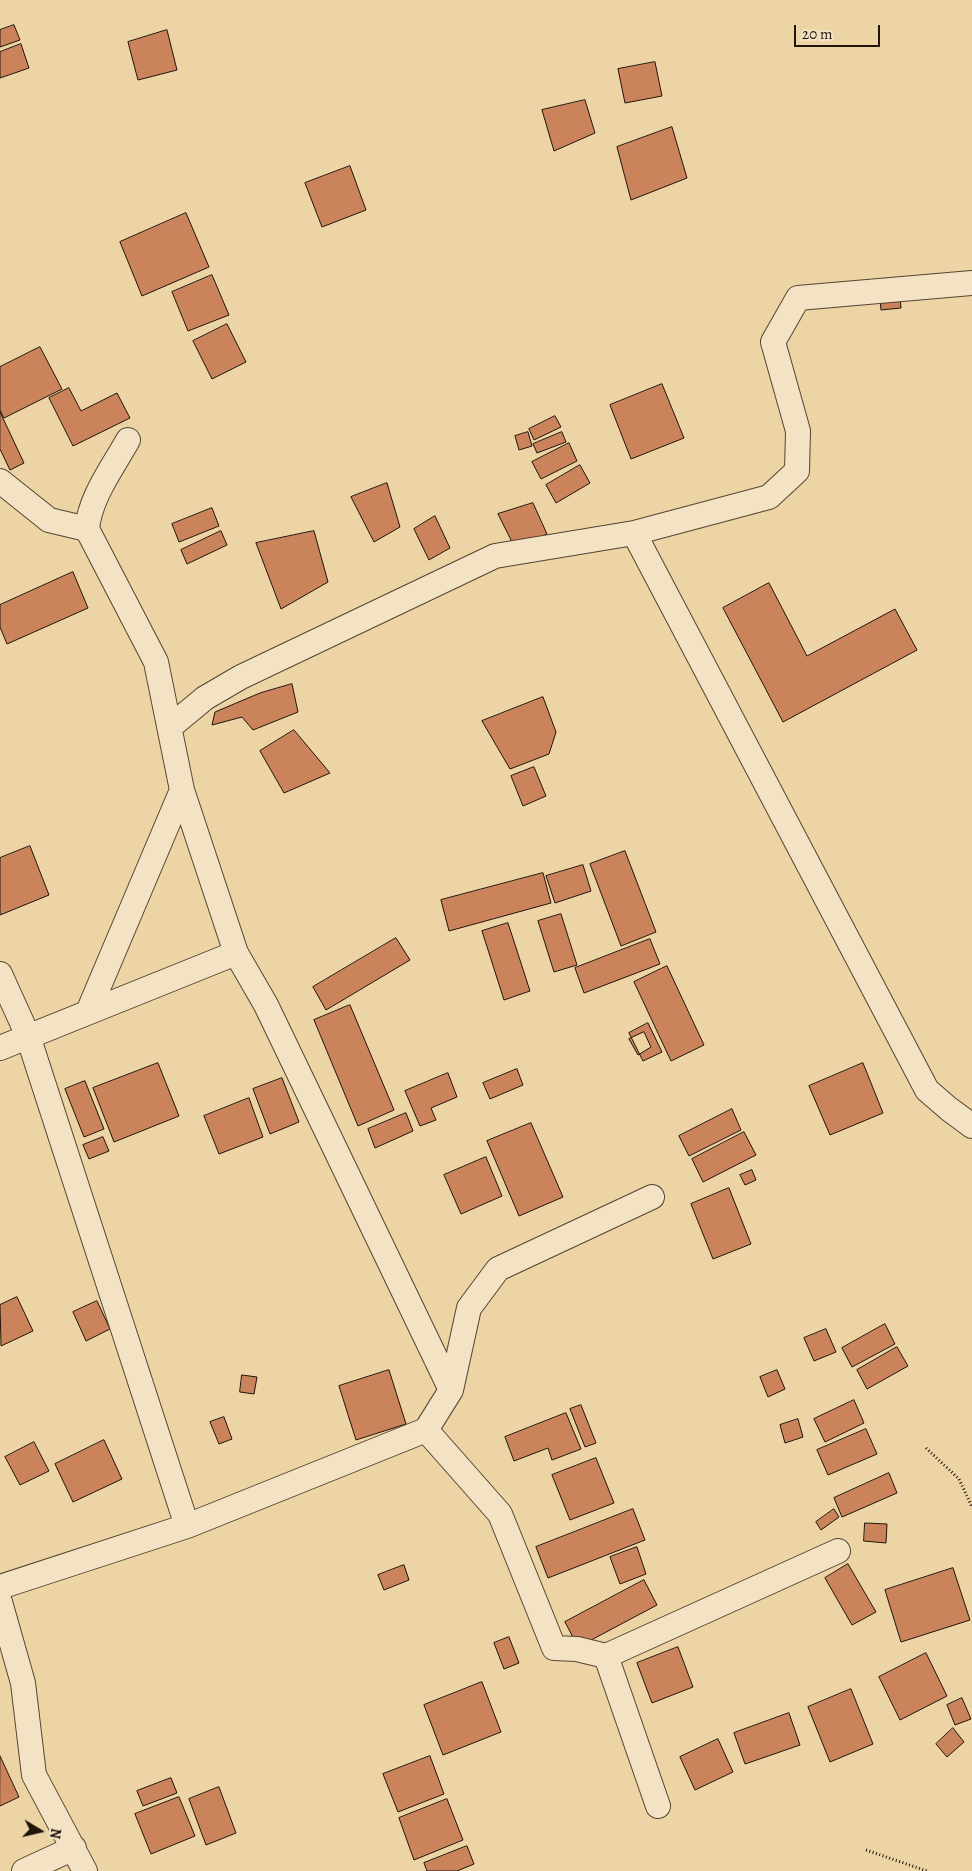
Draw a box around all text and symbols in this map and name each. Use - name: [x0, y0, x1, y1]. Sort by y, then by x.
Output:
- scale bar: [797, 15, 883, 47]
- text: 20 m: [802, 24, 833, 44]
- north arrow: [15, 1806, 65, 1856]
- text: N: [45, 1827, 65, 1840]

